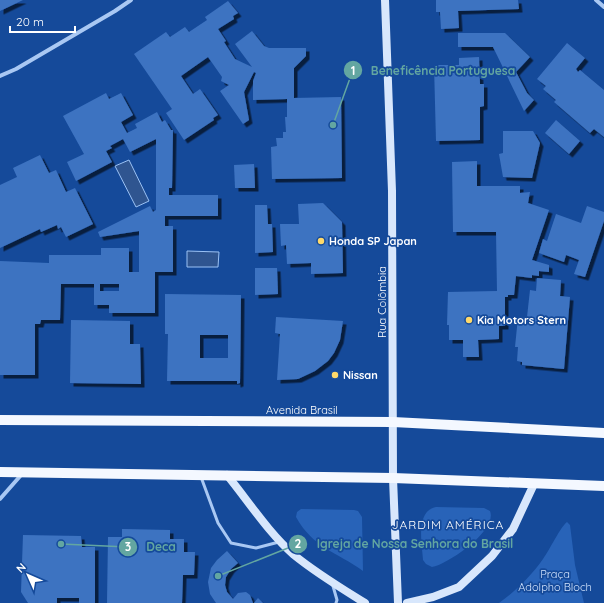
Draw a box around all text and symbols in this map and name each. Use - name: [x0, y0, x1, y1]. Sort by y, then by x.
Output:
- scale bar: [10, 8, 75, 34]
- text: 20 m: [16, 14, 44, 29]
- callout: Beneficência Portuguesa: [343, 58, 523, 82]
- text: 1: [351, 63, 355, 78]
- text: Beneficência Portuguesa: [371, 63, 515, 78]
- place label: Honda SP Japan: [329, 234, 417, 248]
- marker: Honda SP Japan: [316, 236, 326, 246]
- street label: Rua Colômbia: [375, 266, 389, 338]
- place label: Kia Motors Stern: [477, 313, 566, 327]
- marker: Kia Motors Stern: [464, 315, 474, 325]
- place label: Nissan: [343, 368, 378, 382]
- marker: Nissan: [330, 370, 340, 380]
- street label: Avenida Brasil: [266, 403, 338, 417]
- district label: JARDIM AMÉRICA: [392, 517, 504, 532]
- callout: Igreja de Nossa Senhora do Brasil: [288, 532, 521, 556]
- callout: Deca: [118, 535, 184, 559]
- text: 2: [295, 536, 302, 551]
- text: Igreja de Nossa Senhora do Brasil: [317, 536, 513, 551]
- text: 3: [125, 539, 131, 554]
- text: Deca: [146, 539, 176, 554]
- north arrow: [8, 555, 48, 595]
- text: N: [13, 560, 29, 576]
- park label: Praça Adolpho Bloch: [518, 567, 592, 594]

